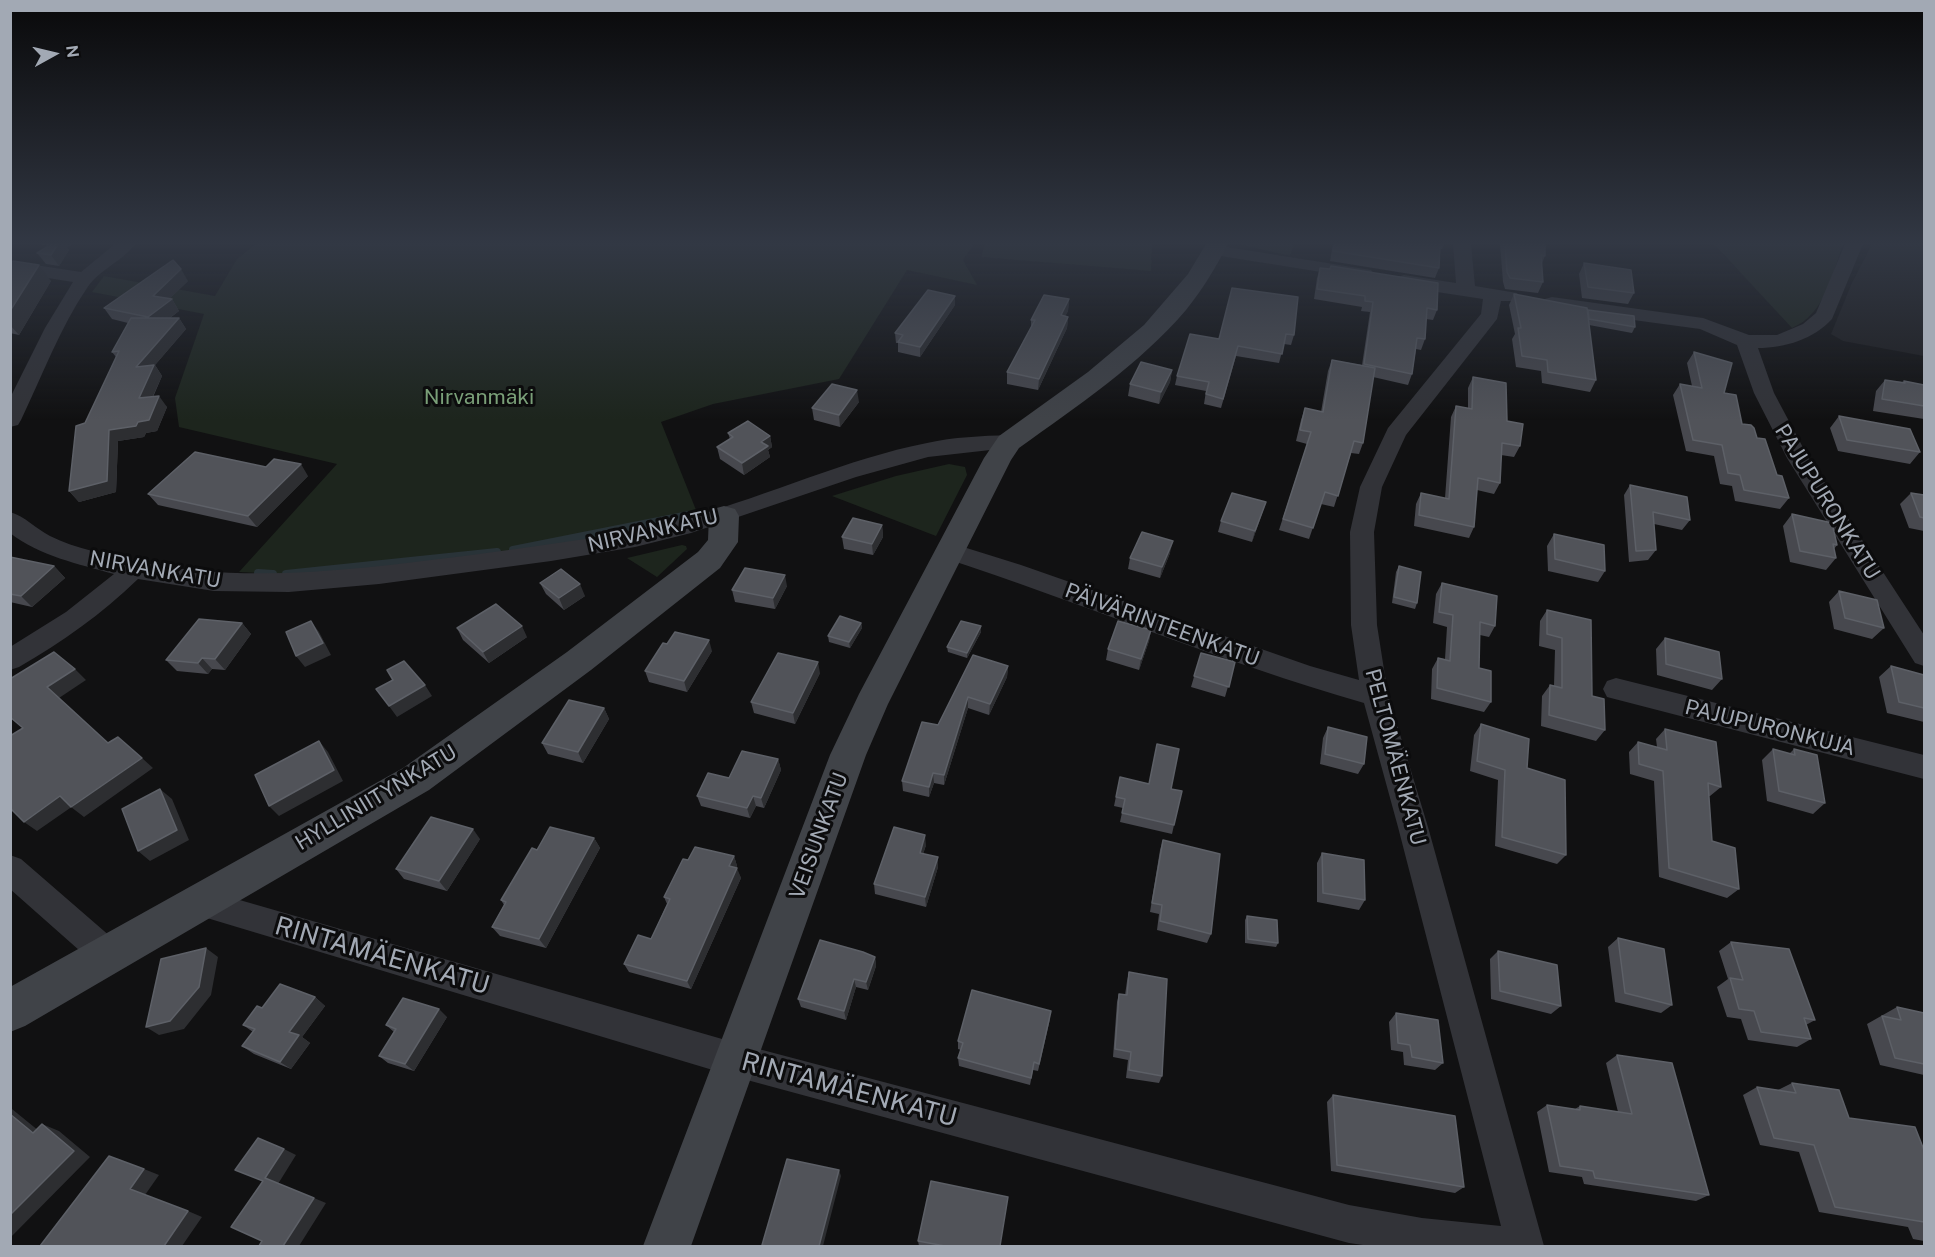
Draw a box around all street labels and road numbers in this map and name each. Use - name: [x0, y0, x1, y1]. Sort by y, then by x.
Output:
- street label: PAJUPURONKATU: [1769, 420, 1885, 584]
- street label: NIRVANKATU: [586, 504, 720, 558]
- street label: NIRVANKATU: [87, 546, 223, 594]
- street label: PÄIVÄRINTEENKATU: [1061, 578, 1263, 672]
- street label: PELTOMÄENKATU: [1359, 666, 1431, 848]
- street label: PAJUPURONKUJA: [1682, 695, 1858, 761]
- street label: HYLLINIITYNKATU: [291, 740, 461, 856]
- street label: VEISUNKATU: [784, 769, 854, 903]
- street label: RINTAMÄENKATU: [271, 910, 493, 1002]
- street label: RINTAMÄENKATU: [738, 1046, 960, 1134]

